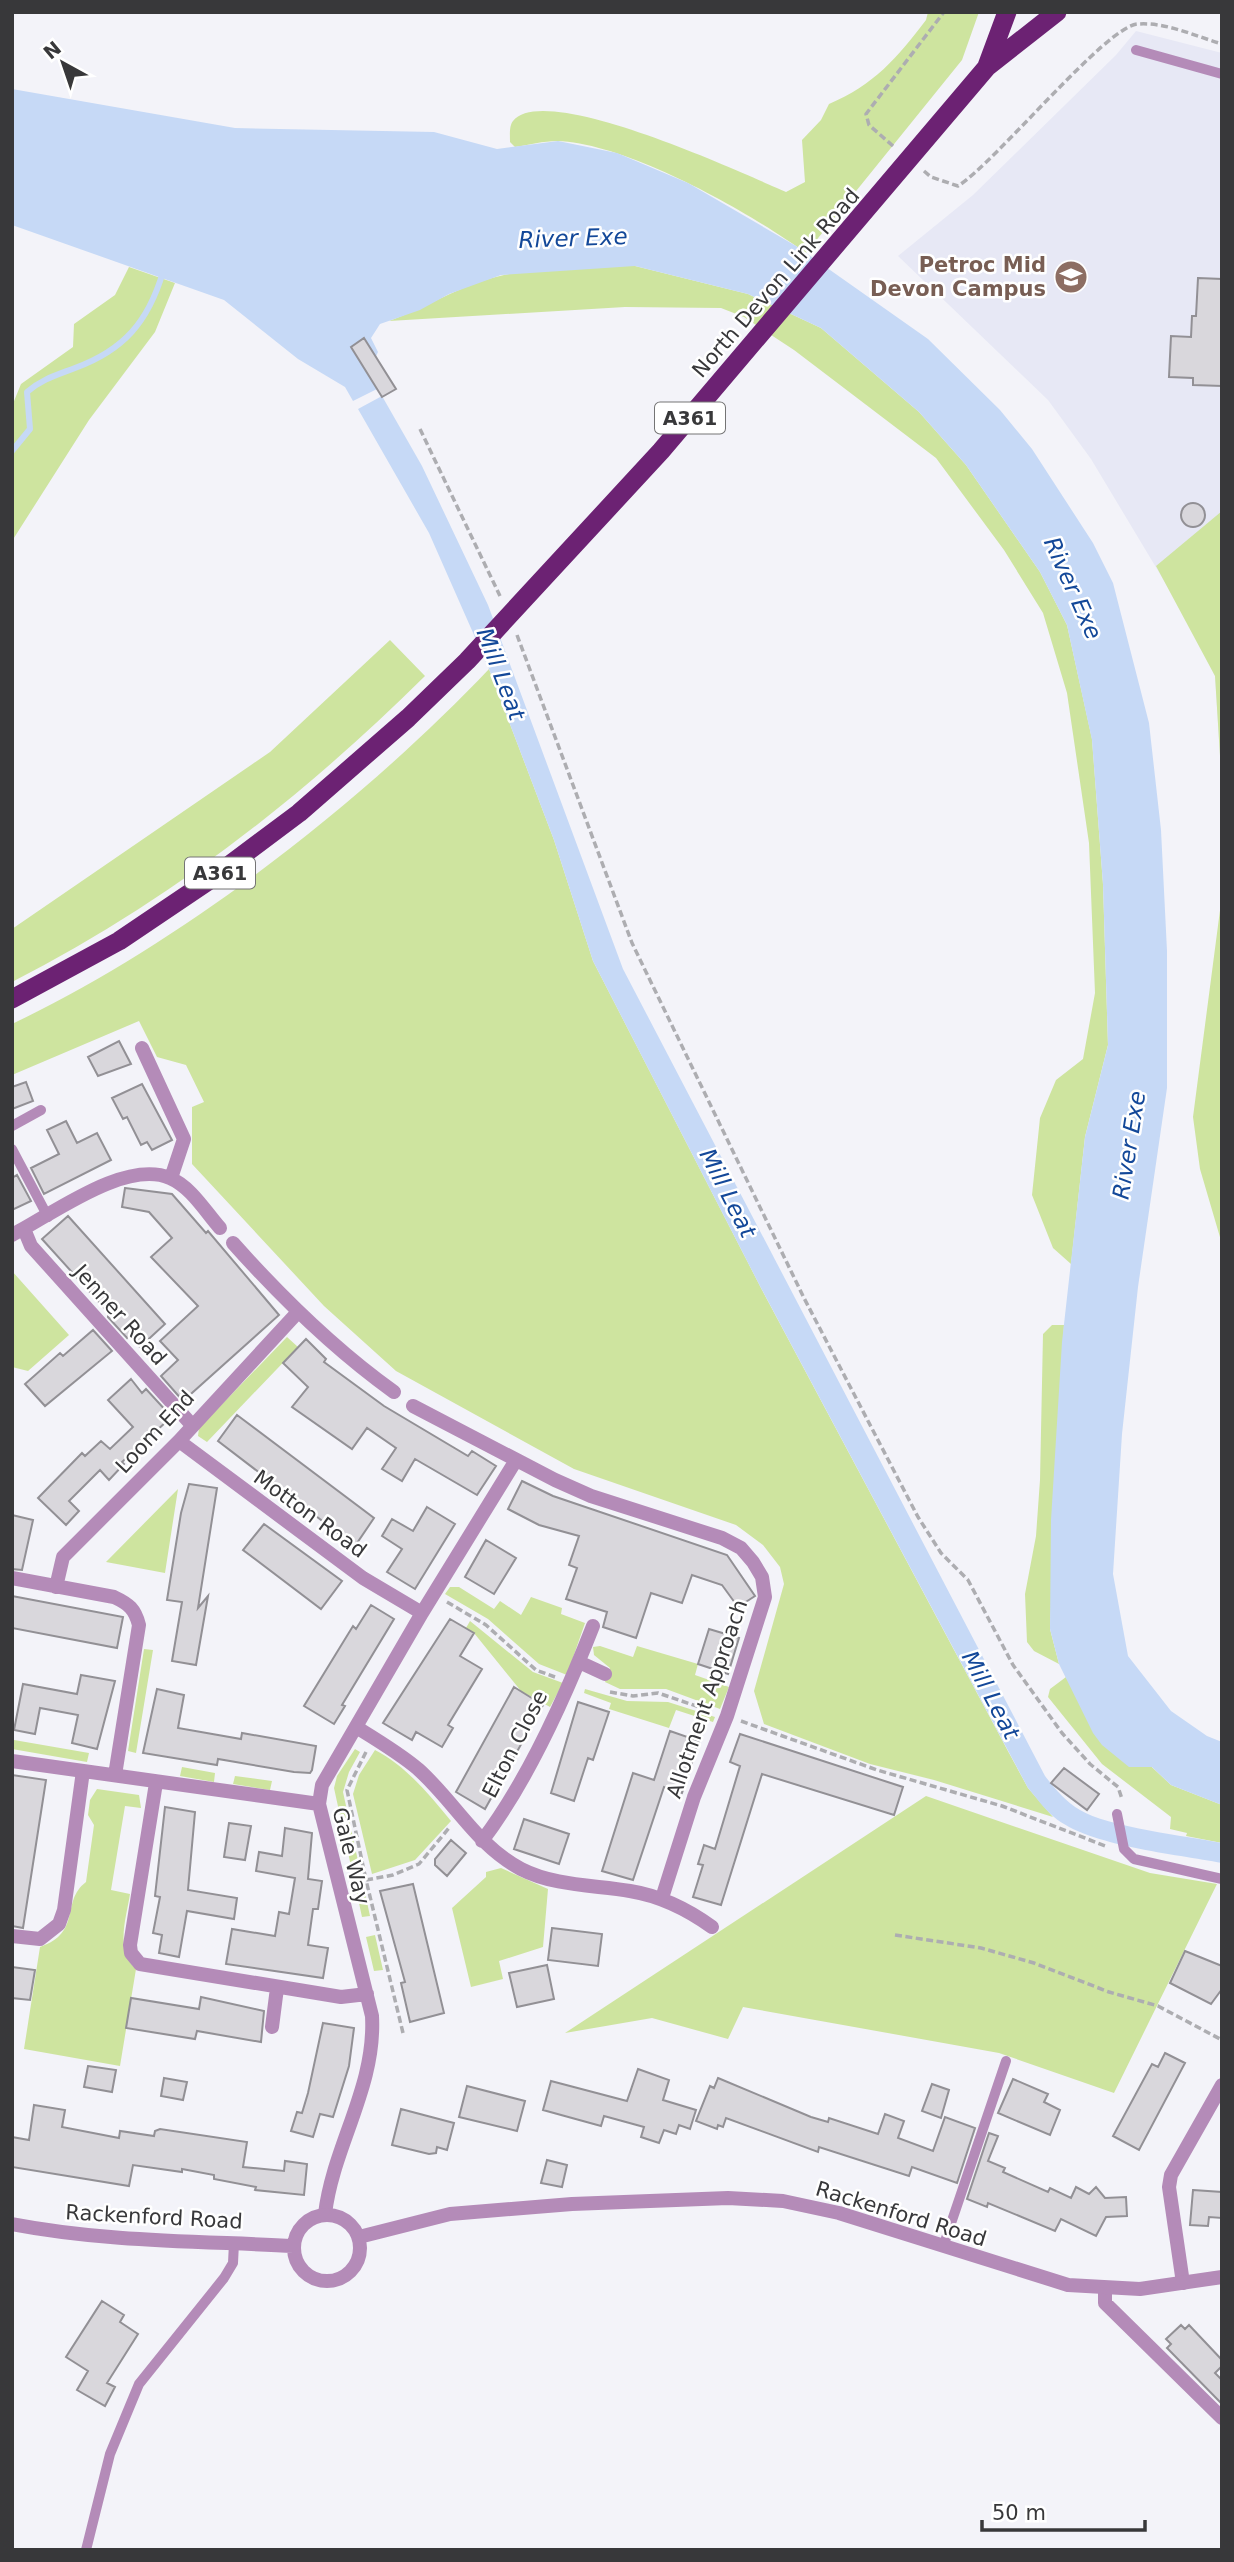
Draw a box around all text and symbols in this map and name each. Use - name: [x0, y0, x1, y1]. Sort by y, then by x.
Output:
- north arrow: [28, 28, 98, 98]
- text: N: [39, 36, 65, 64]
- street label: North Devon Link Road: [688, 184, 864, 382]
- water label: River Exe: [518, 223, 628, 253]
- place label: Petroc Mid Devon Campus: [870, 253, 1046, 301]
- school or university icon: Petroc Mid Devon Campus: [1052, 258, 1090, 296]
- road number: A361: [655, 402, 725, 434]
- water label: River Exe: [1039, 533, 1107, 643]
- water label: Mill Leat: [472, 624, 531, 725]
- road number: A361: [185, 858, 255, 888]
- water label: River Exe: [1108, 1089, 1150, 1201]
- water label: Mill Leat: [695, 1144, 762, 1243]
- street label: Jenner Road: [67, 1258, 171, 1370]
- street label: Loom End: [111, 1386, 199, 1478]
- street label: Motton Road: [249, 1465, 371, 1563]
- street label: Allotment Approach: [662, 1597, 752, 1801]
- water label: Mill Leat: [957, 1646, 1026, 1745]
- street label: Elton Close: [478, 1686, 552, 1802]
- street label: Gale Way: [327, 1805, 375, 1907]
- street label: Rackenford Road: [813, 2177, 989, 2251]
- street label: Rackenford Road: [65, 2200, 243, 2234]
- scale bar: [982, 2488, 1145, 2532]
- text: 50 m: [992, 2501, 1046, 2525]

